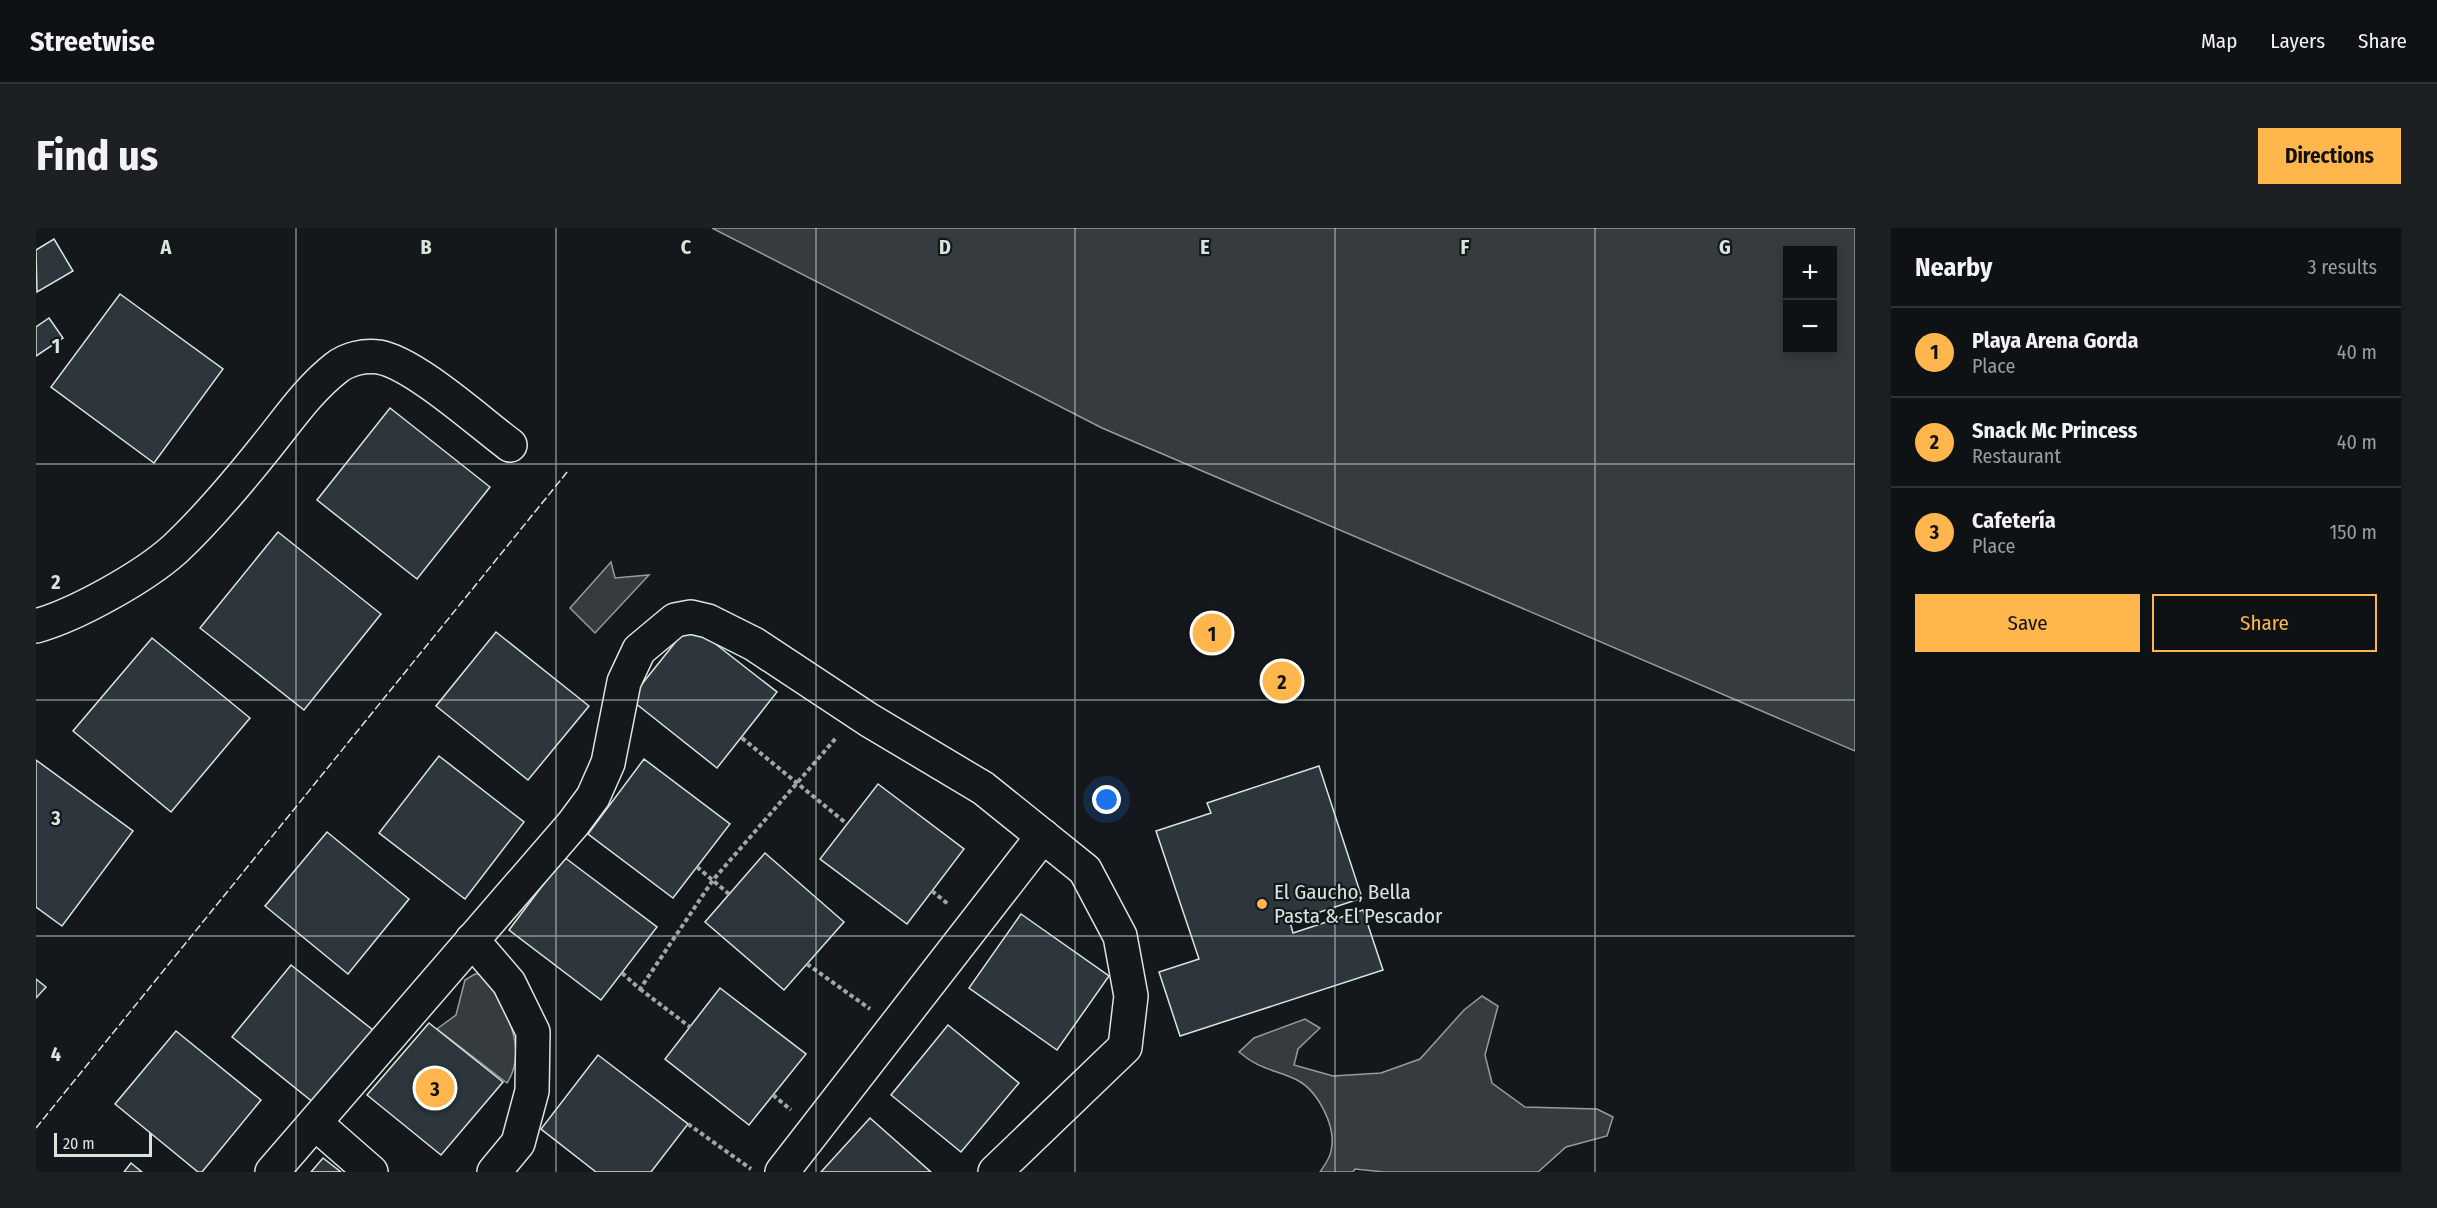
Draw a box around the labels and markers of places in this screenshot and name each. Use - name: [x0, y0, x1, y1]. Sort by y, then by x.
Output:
- pin: 1: [1192, 610, 1232, 656]
- pin: 2: [1262, 658, 1302, 704]
- place label: El Gaucho, Bella Pasta & El Pescador: [1274, 879, 1443, 929]
- marker: El Gaucho, Bella Pasta & El Pescador: [1255, 897, 1269, 911]
- pin: 3: [416, 1066, 454, 1110]

